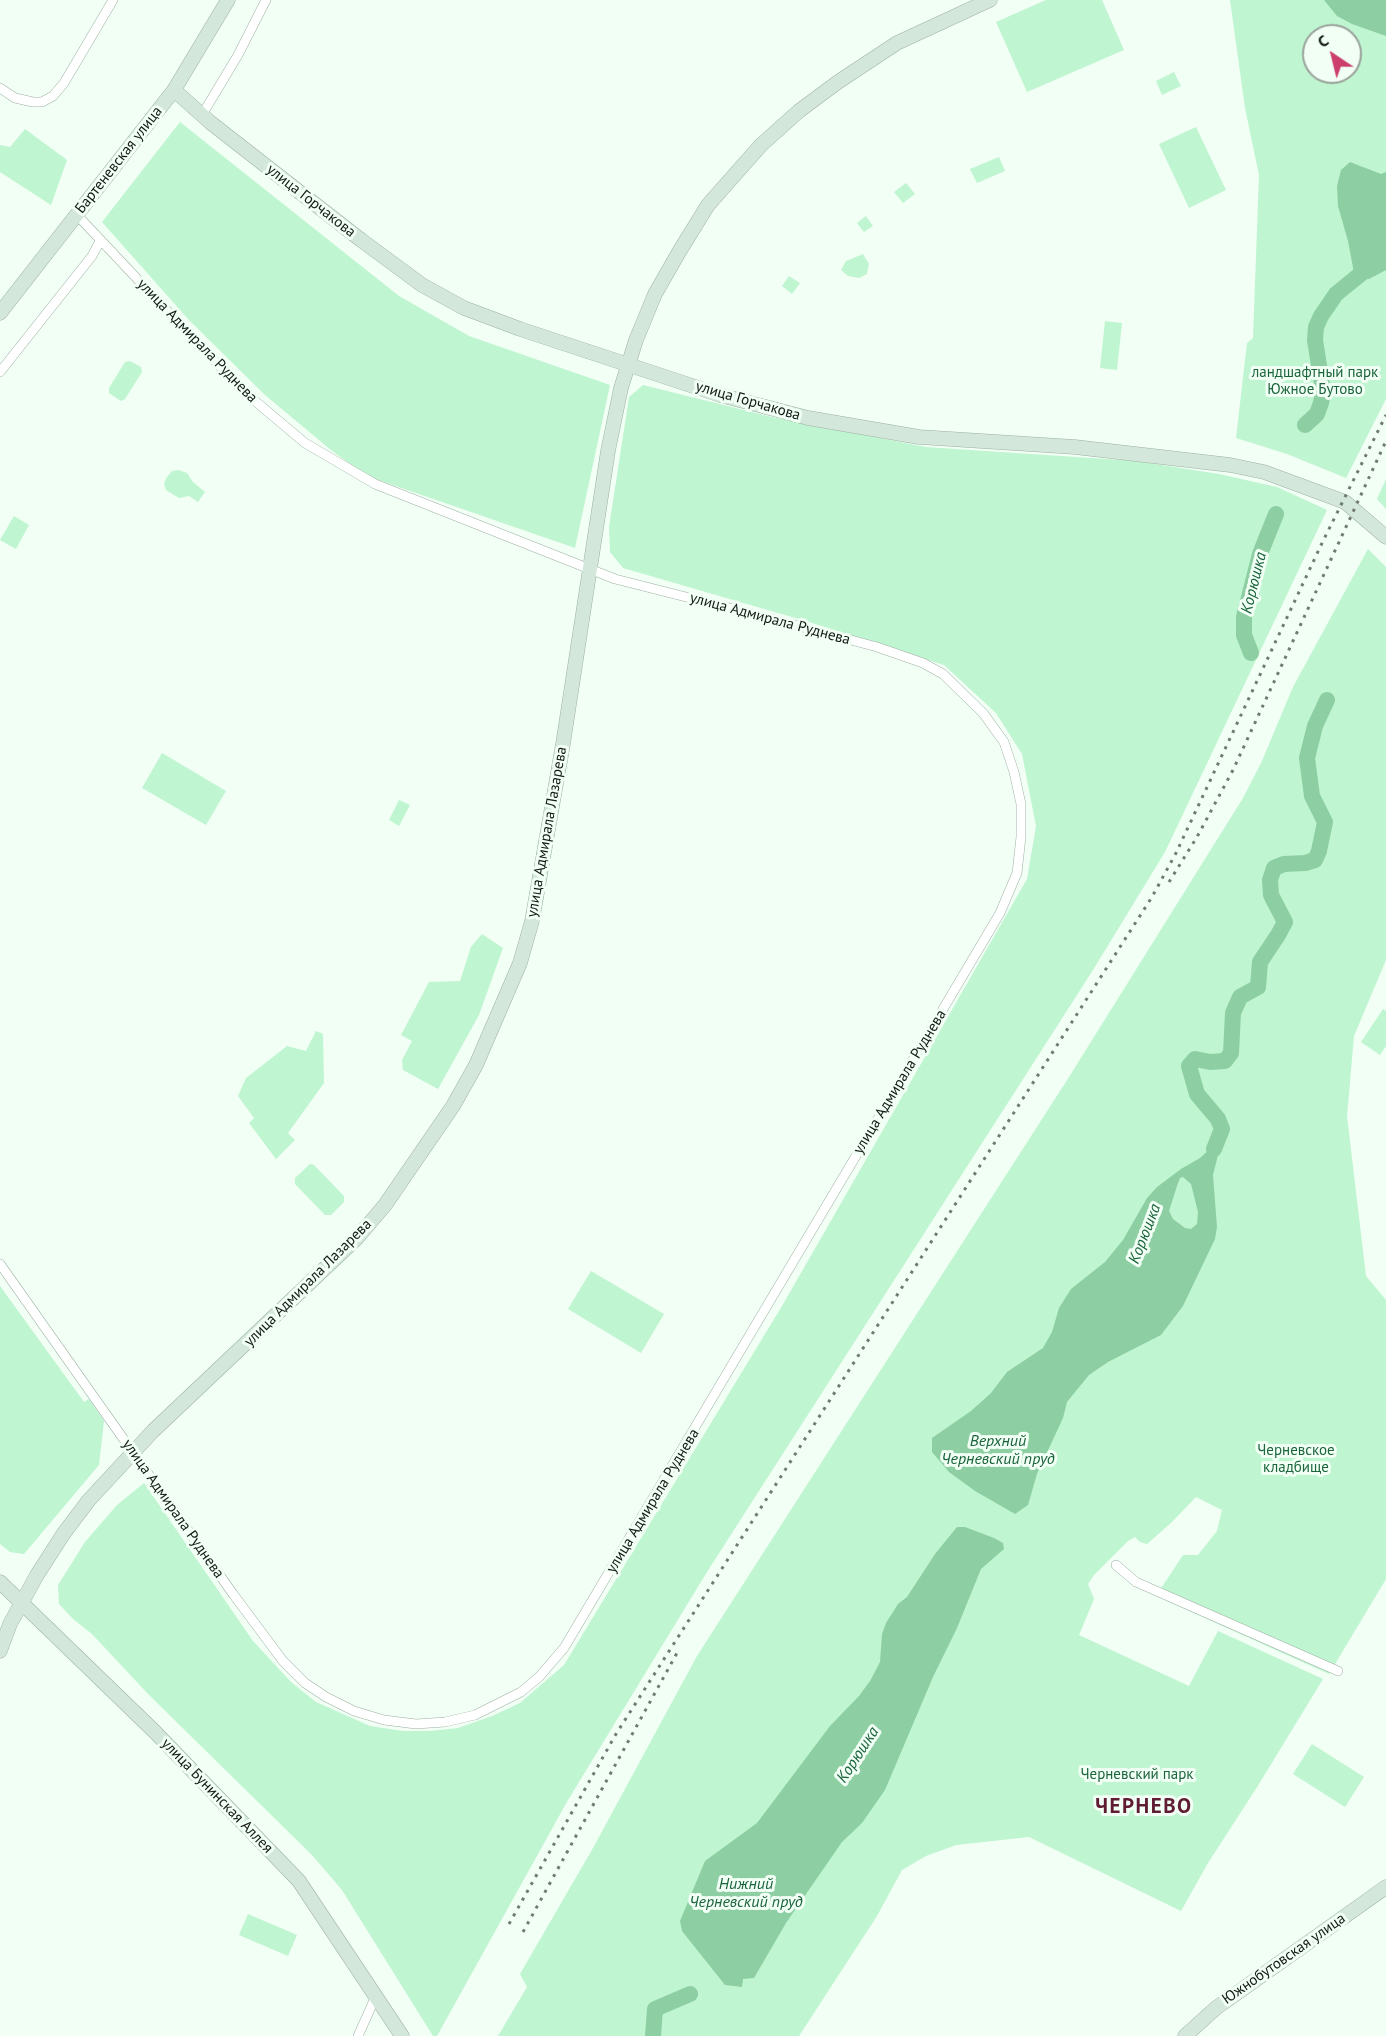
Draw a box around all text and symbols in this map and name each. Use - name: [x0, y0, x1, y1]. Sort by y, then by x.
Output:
- north arrow: [1302, 24, 1362, 84]
- text: С: [1313, 30, 1332, 52]
- street label: Бартеневская улица: [72, 103, 166, 217]
- street label: улица Горчакова: [263, 161, 359, 241]
- street label: улица Адмирала Руднева: [133, 275, 261, 407]
- park label: ландшафтный парк Южное Бутово: [1252, 364, 1378, 399]
- street label: улица Горчакова: [694, 377, 802, 425]
- water label: Корюшка: [1237, 550, 1271, 616]
- street label: улица Адмирала Руднева: [688, 589, 852, 649]
- street label: улица Адмирала Лазарева: [523, 745, 571, 919]
- street label: улица Адмирала Руднева: [850, 1007, 950, 1157]
- water label: Корюшка: [1125, 1201, 1165, 1267]
- street label: улица Адмирала Лазарева: [241, 1216, 375, 1350]
- street label: улица Адмирала Руднева: [603, 1426, 703, 1576]
- water label: Верхний Черневский пруд: [941, 1431, 1055, 1469]
- street label: улица Адмирала Руднева: [118, 1436, 228, 1582]
- park label: Черневское кладбище: [1257, 1442, 1335, 1477]
- water label: Корюшка: [833, 1724, 883, 1786]
- street label: улица Бунинская Аллея: [157, 1735, 277, 1857]
- park label: Черневский парк: [1080, 1766, 1194, 1784]
- district label: ЧЕРНЕВО: [1095, 1794, 1193, 1820]
- water label: Нижний Черневский пруд: [689, 1874, 803, 1912]
- street label: Южнобутовская улица: [1219, 1910, 1349, 2008]

